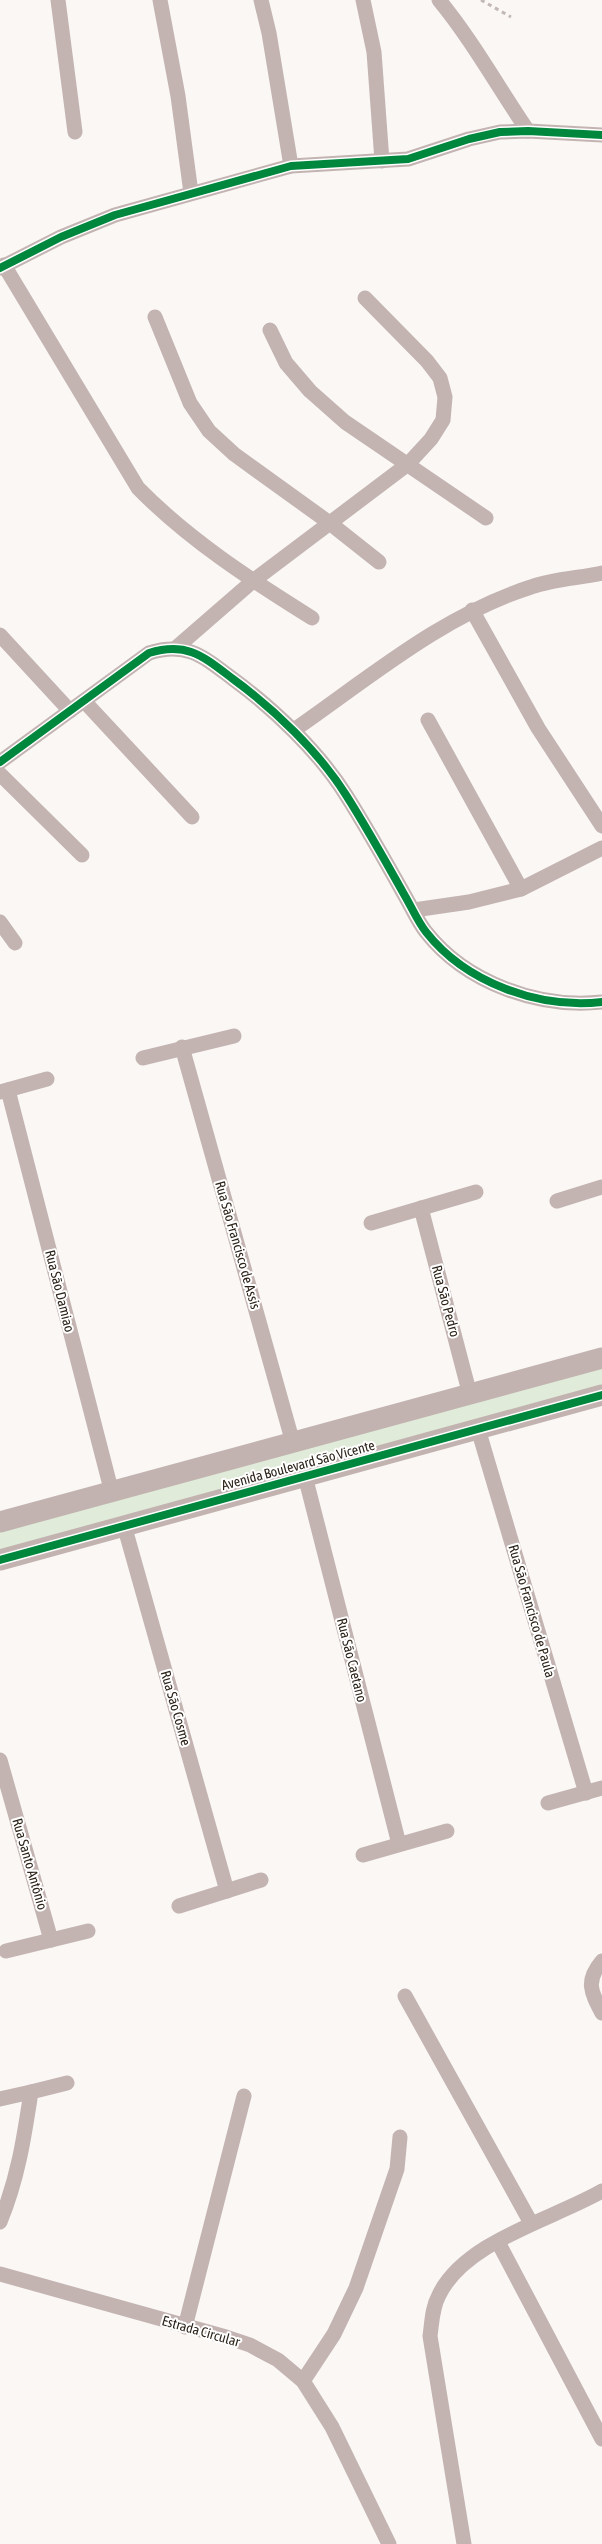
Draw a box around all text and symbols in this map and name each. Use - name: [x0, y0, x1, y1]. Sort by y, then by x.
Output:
- street label: Rua Sāo Francisco de Assis: [212, 1179, 264, 1311]
- street label: Rua Sāo Damiao: [42, 1248, 78, 1334]
- street label: Rua Sāo Pedro: [429, 1263, 463, 1339]
- street label: Avenida Boulevard São Vicente: [220, 1437, 376, 1493]
- street label: Rua Sāo Francisco de Paula: [505, 1543, 559, 1679]
- street label: Rua Sāo Caetano: [334, 1616, 370, 1704]
- street label: Rua Sāo Cosme: [158, 1669, 194, 1747]
- street label: Rua Santo Antônio: [9, 1816, 51, 1912]
- street label: Estrada Circular: [160, 2312, 243, 2350]

